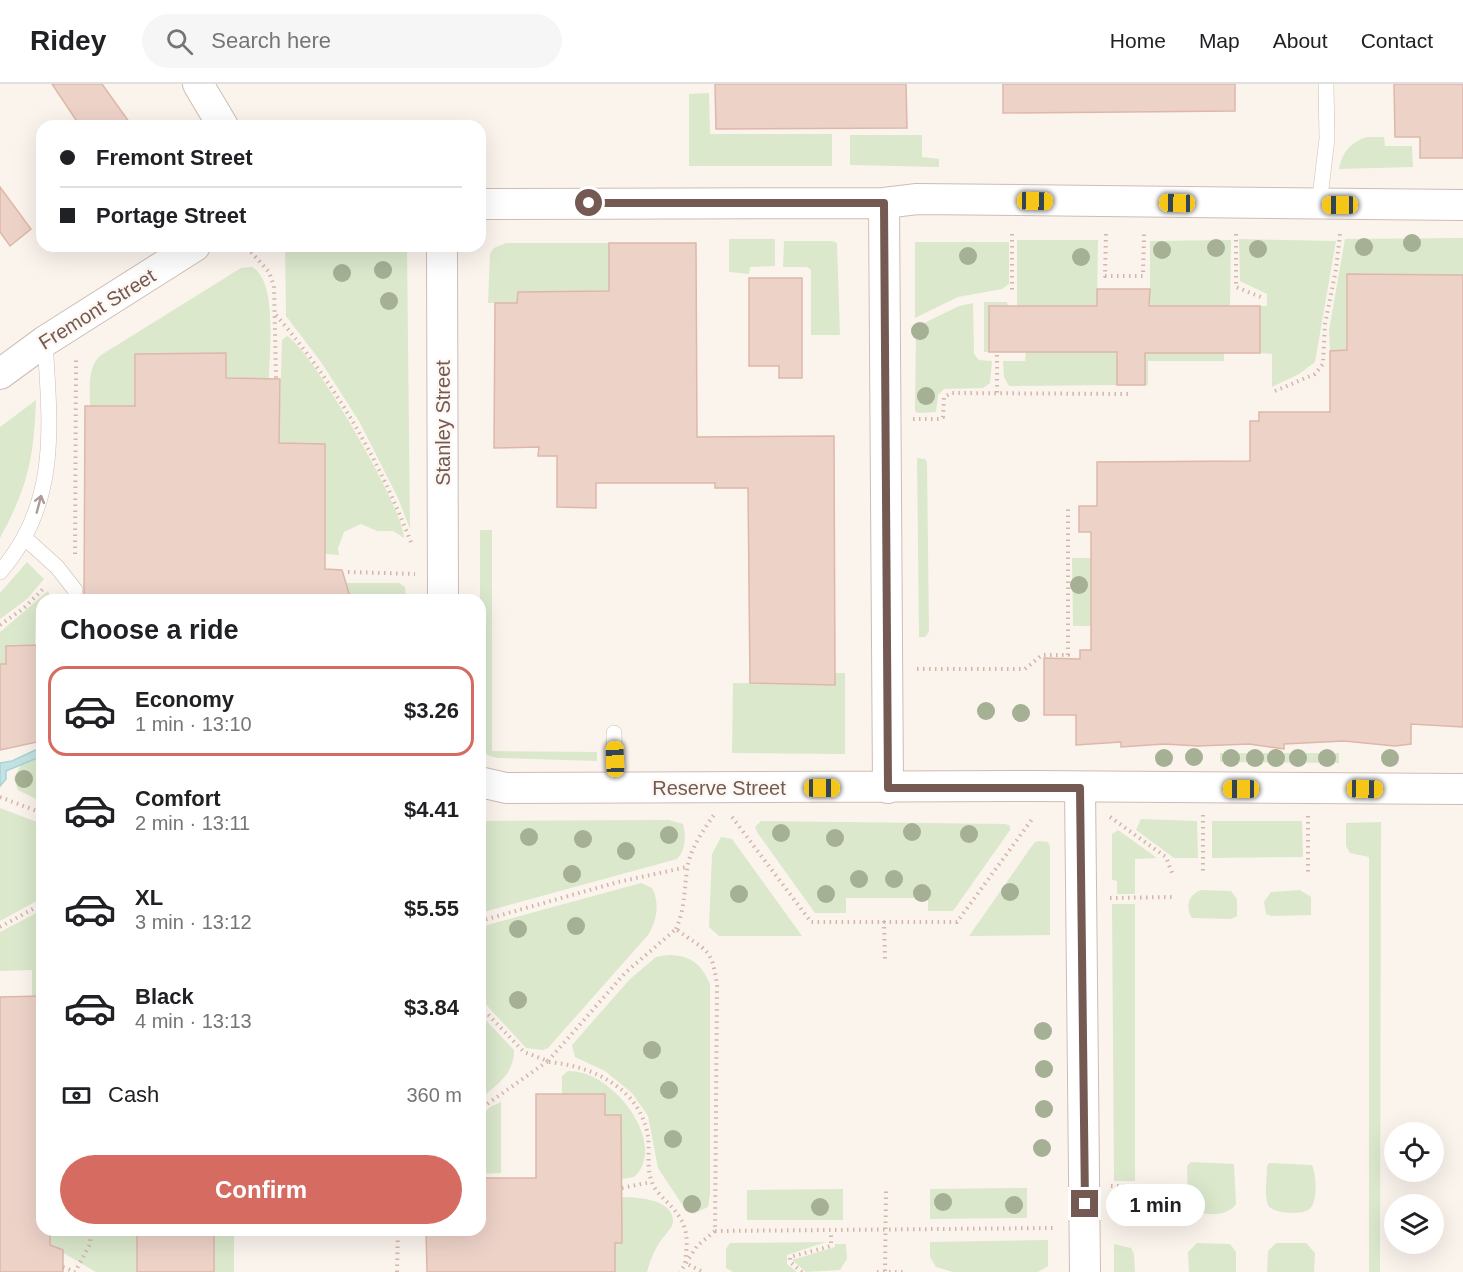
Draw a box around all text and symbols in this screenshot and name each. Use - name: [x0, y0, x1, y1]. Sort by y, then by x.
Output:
- search box: [142, 14, 562, 68]
- text: Ridey: [30, 25, 106, 56]
- icon: search: [163, 25, 196, 58]
- text: Search here: [211, 28, 331, 53]
- text: Home: [1110, 29, 1166, 52]
- text: Map: [1199, 29, 1240, 52]
- text: About: [1273, 29, 1328, 52]
- text: Contact: [1361, 29, 1433, 52]
- text: Fremont Street: [96, 145, 252, 170]
- route start: [575, 189, 602, 216]
- car: [1017, 192, 1053, 210]
- car: [1159, 194, 1195, 212]
- car: [1322, 196, 1358, 214]
- text: Portage Street: [96, 203, 246, 228]
- street label: Fremont Street: [35, 264, 160, 354]
- street label: Stanley Street: [432, 360, 454, 486]
- one-way arrow: [34, 495, 46, 514]
- text: Choose a ride: [60, 615, 239, 645]
- icon: car: [63, 684, 117, 738]
- text: Economy: [135, 687, 234, 712]
- text: $3.26: [404, 698, 459, 723]
- text: 1 min · 13:10: [135, 713, 252, 735]
- car: [605, 741, 625, 777]
- street label: Reserve Street: [652, 777, 786, 799]
- car: [804, 779, 840, 797]
- car: [1223, 780, 1259, 798]
- car: [1347, 780, 1383, 798]
- icon: car: [63, 783, 117, 837]
- text: Comfort: [135, 786, 221, 811]
- text: $4.41: [404, 797, 459, 822]
- text: 2 min · 13:11: [135, 812, 250, 834]
- icon: car: [63, 882, 117, 936]
- text: XL: [135, 885, 163, 910]
- text: $5.55: [404, 896, 459, 921]
- text: 3 min · 13:12: [135, 911, 252, 933]
- icon: car: [63, 981, 117, 1035]
- text: Black: [135, 984, 194, 1009]
- text: $3.84: [404, 995, 459, 1020]
- text: 4 min · 13:13: [135, 1010, 252, 1032]
- icon: cash: [60, 1079, 93, 1112]
- text: Cash: [108, 1082, 159, 1107]
- text: 360 m: [406, 1084, 462, 1106]
- map controls: [1384, 1122, 1444, 1254]
- button: locate: [1384, 1122, 1444, 1182]
- button: Confirm: [60, 1155, 462, 1224]
- callout: 1 min: [1106, 1183, 1205, 1225]
- route end: [1071, 1190, 1098, 1217]
- text: 1 min: [1129, 1194, 1182, 1216]
- button: layers: [1384, 1194, 1444, 1254]

